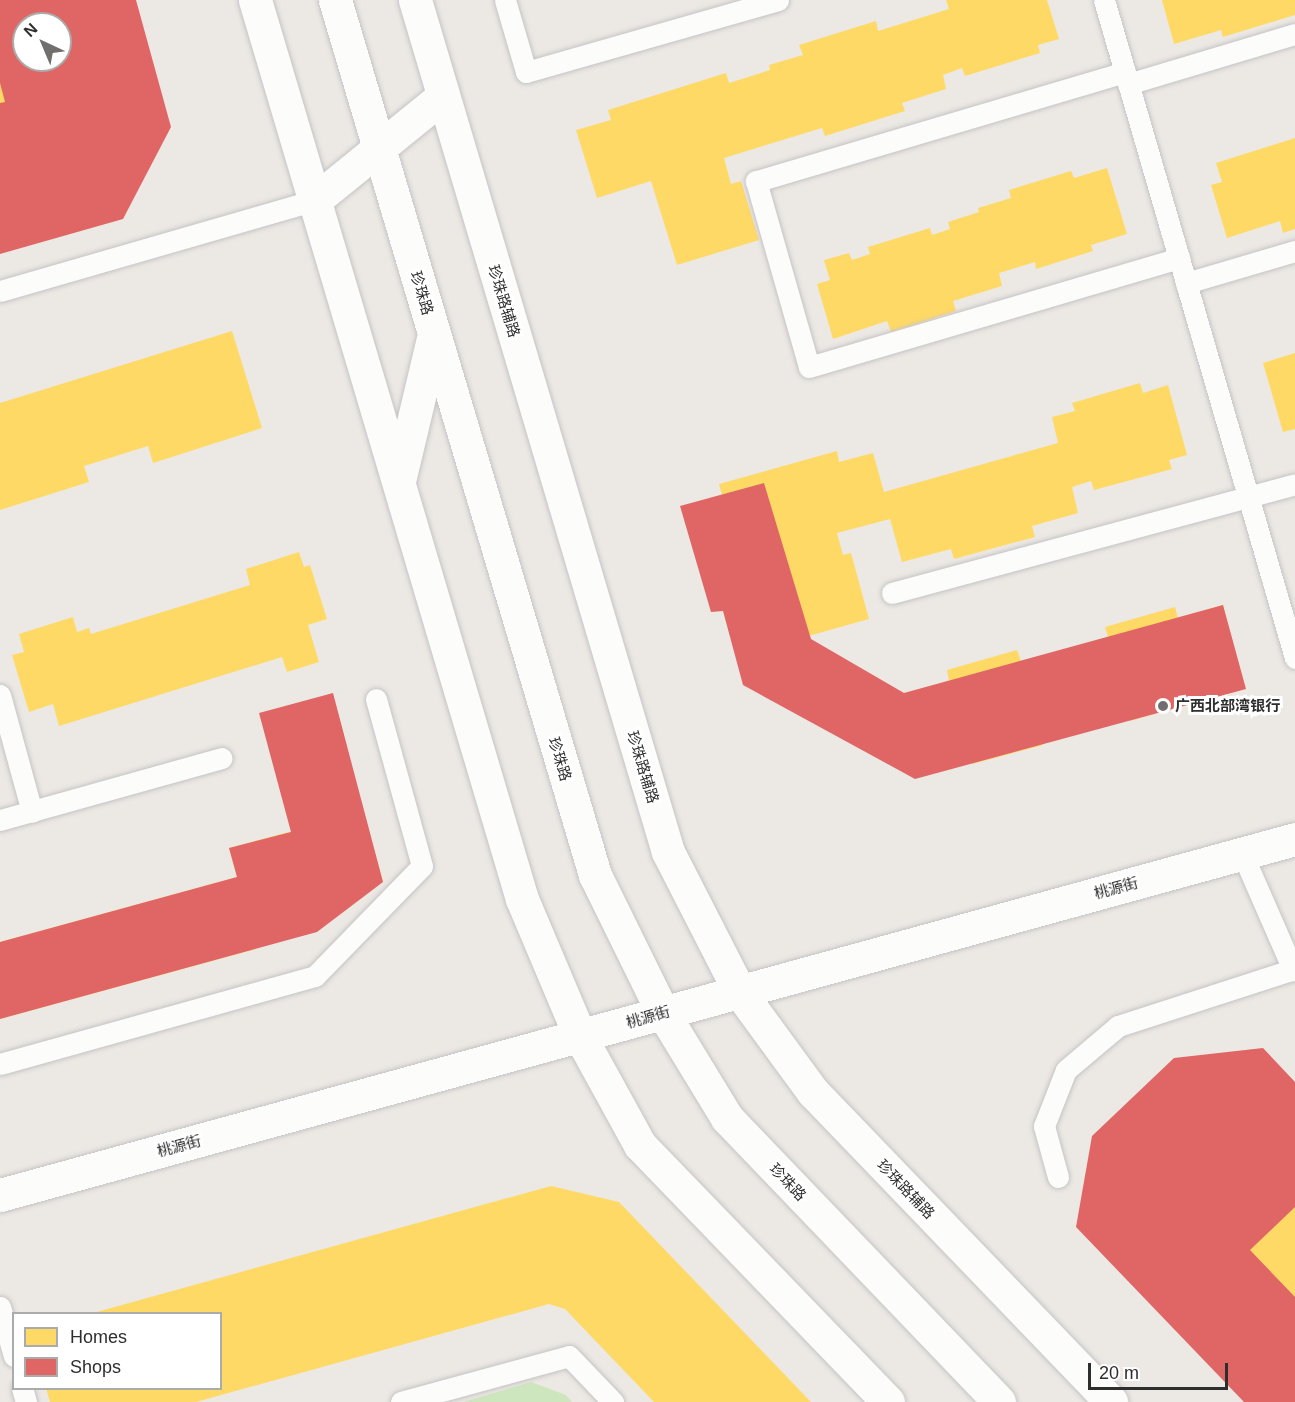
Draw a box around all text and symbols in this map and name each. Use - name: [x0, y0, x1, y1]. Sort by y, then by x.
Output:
- north arrow: [12, 12, 72, 72]
- text: N: [20, 20, 41, 40]
- street label: 珍珠路辅路: [484, 263, 524, 339]
- street label: 珍珠路: [407, 269, 437, 317]
- place label: 广西北部湾银行: [1175, 697, 1280, 715]
- marker: 广西北部湾银行: [1156, 699, 1170, 713]
- street label: 珍珠路辅路: [623, 729, 663, 805]
- street label: 珍珠路: [545, 735, 575, 783]
- street label: 桃源街: [1092, 873, 1140, 903]
- street label: 桃源街: [624, 1002, 672, 1032]
- street label: 桃源街: [155, 1131, 203, 1161]
- street label: 珍珠路辅路: [873, 1156, 939, 1222]
- street label: 珍珠路: [766, 1160, 810, 1204]
- legend: [12, 1312, 222, 1390]
- text: Homes: [70, 1327, 127, 1347]
- scale bar: [1091, 1351, 1230, 1389]
- text: Shops: [70, 1357, 121, 1377]
- text: 20 m: [1099, 1363, 1139, 1383]

